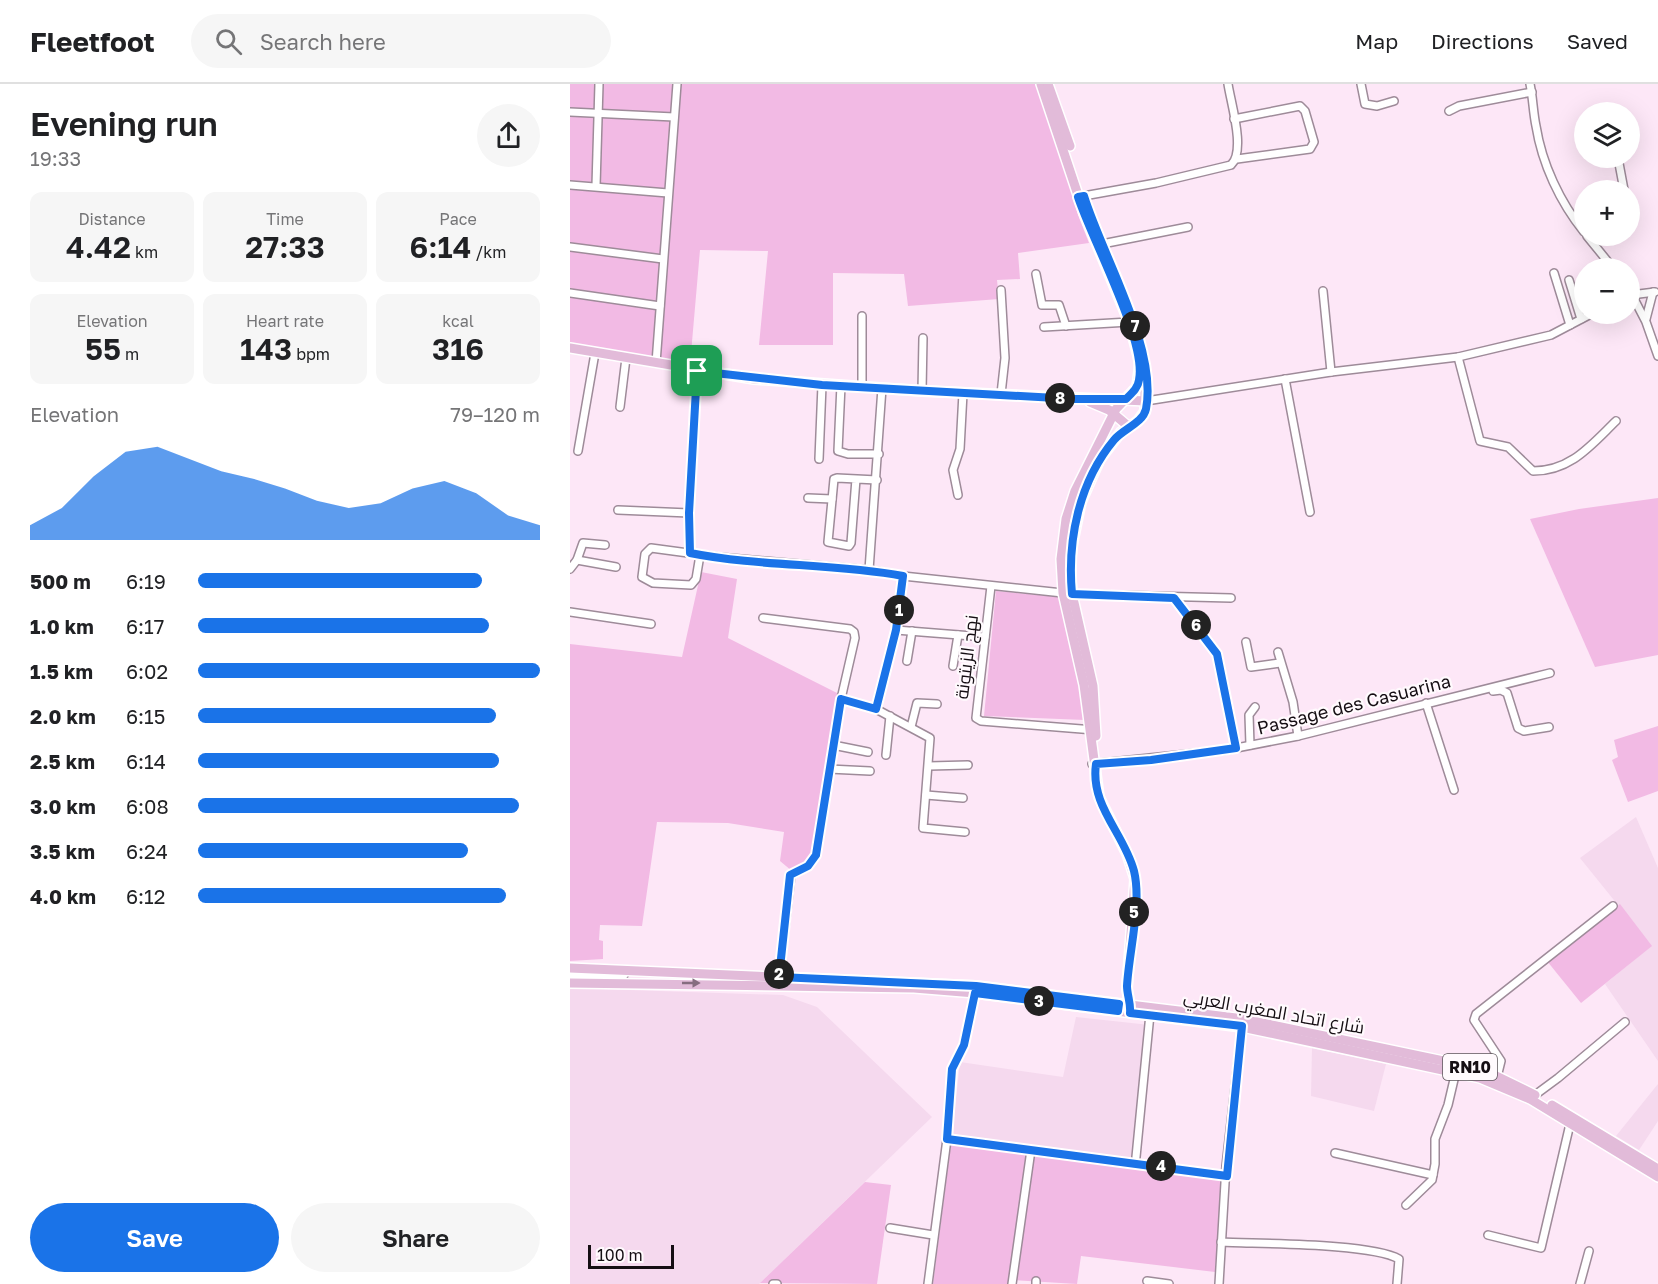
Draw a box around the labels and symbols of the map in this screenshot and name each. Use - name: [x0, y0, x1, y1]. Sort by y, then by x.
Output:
- pin: 7: [1120, 311, 1150, 341]
- pin: [671, 345, 722, 396]
- pin: 8: [1045, 383, 1075, 413]
- pin: 1: [884, 595, 914, 625]
- pin: 6: [1181, 610, 1211, 640]
- street label: نهج الزيتونة: [950, 613, 984, 701]
- street label: Passage des Casuarina: [1255, 669, 1453, 739]
- pin: 5: [1119, 897, 1149, 927]
- pin: 2: [764, 959, 794, 989]
- one-way arrow: [682, 978, 701, 988]
- street label: شارع اتحاد المغرب العربي: [1181, 984, 1366, 1042]
- pin: 3: [1024, 986, 1054, 1016]
- road number: RN10: [1443, 1054, 1497, 1080]
- pin: 4: [1146, 1151, 1176, 1181]
- scale bar: [588, 1242, 674, 1270]

